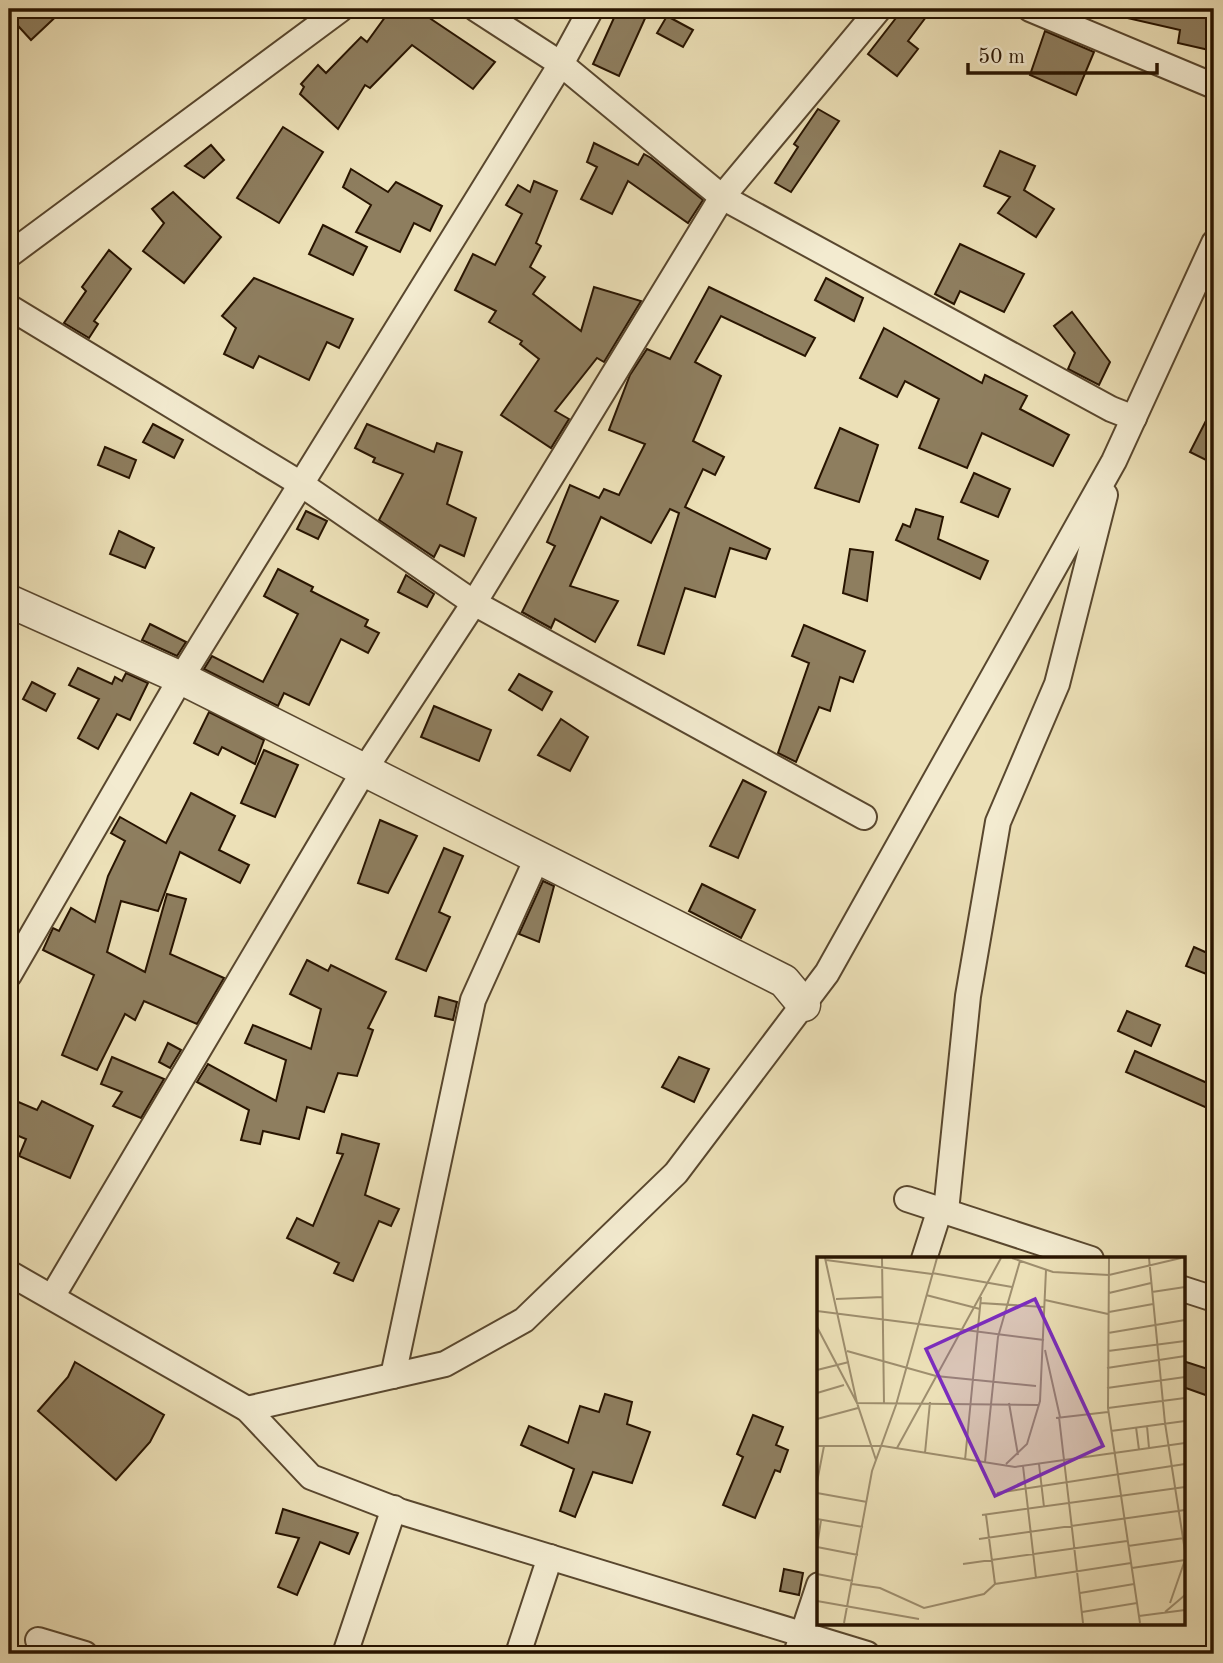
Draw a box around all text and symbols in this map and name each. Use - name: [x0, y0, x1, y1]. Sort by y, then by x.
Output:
- scale bar: [968, 32, 1156, 76]
- text: 50 m: [978, 47, 1025, 68]
- inset map: [817, 1257, 1184, 1624]

